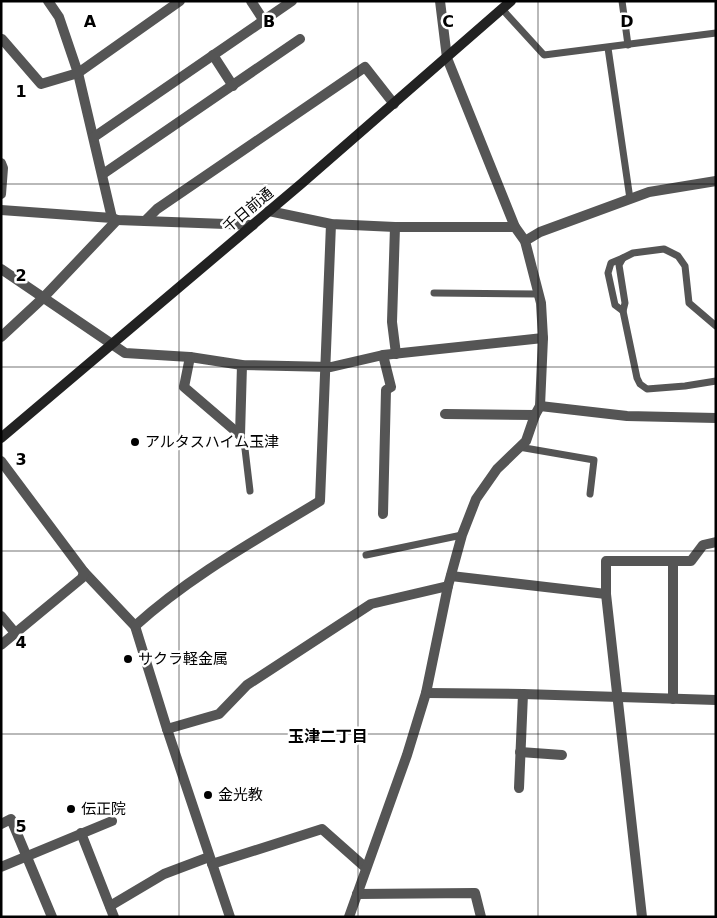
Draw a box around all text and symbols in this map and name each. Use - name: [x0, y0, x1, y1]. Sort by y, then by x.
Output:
- text: A: [84, 12, 97, 31]
- text: B: [263, 12, 275, 31]
- text: C: [442, 12, 454, 31]
- text: D: [620, 12, 634, 31]
- text: 1: [15, 82, 27, 101]
- street label: 千日前通: [219, 184, 277, 236]
- text: 2: [15, 266, 27, 285]
- place label: アルタスハイム玉津: [145, 433, 279, 451]
- marker: アルタスハイム玉津: [129, 436, 141, 448]
- text: 3: [15, 450, 27, 469]
- text: 4: [15, 633, 27, 652]
- place label: サクラ軽金属: [138, 650, 228, 668]
- marker: サクラ軽金属: [122, 653, 134, 665]
- district label: 玉津二丁目: [288, 727, 368, 746]
- place label: 金光教: [218, 786, 263, 804]
- marker: 金光教: [202, 789, 214, 801]
- place label: 伝正院: [81, 800, 126, 818]
- marker: 伝正院: [65, 803, 77, 815]
- text: 5: [15, 817, 27, 836]

